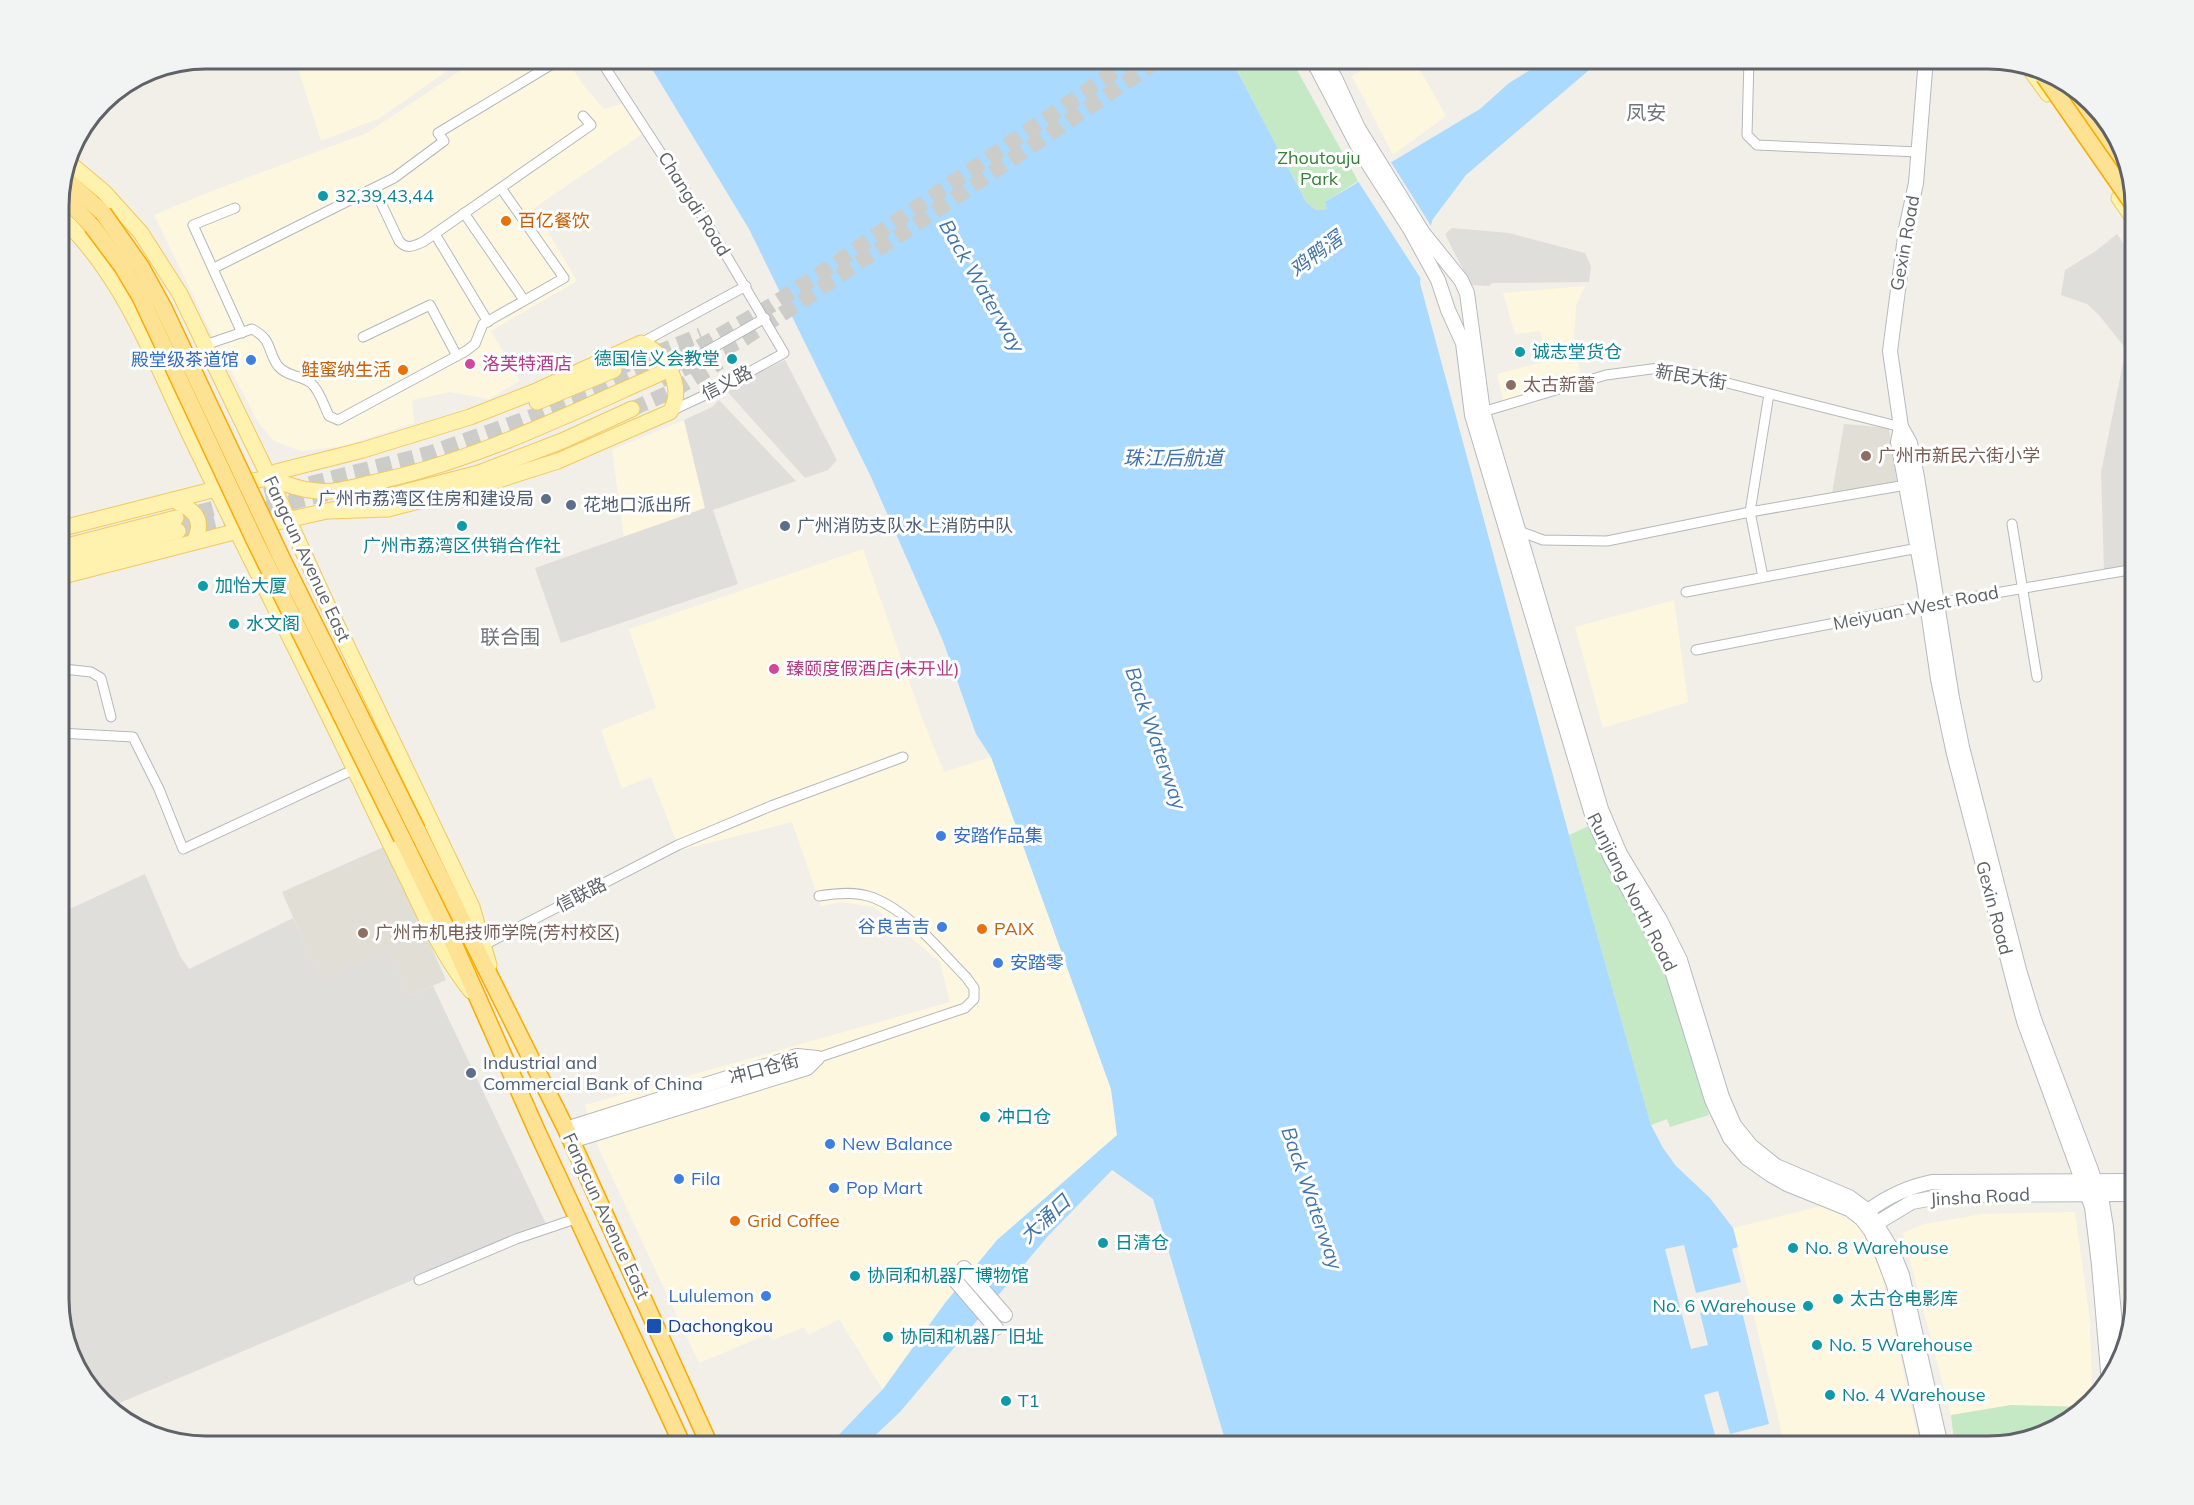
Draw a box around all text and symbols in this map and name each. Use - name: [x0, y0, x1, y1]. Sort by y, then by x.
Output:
- district label: 凤安: [1626, 100, 1666, 125]
- park label: Zhoutouju Park: [1277, 146, 1361, 190]
- street label: Changdi Road: [653, 147, 736, 260]
- place label: 32,39,43,44: [335, 184, 434, 207]
- marker: 32,39,43,44: [316, 189, 330, 203]
- street label: Gexin Road: [1885, 194, 1924, 292]
- place label: 百亿餐饮: [518, 209, 590, 232]
- marker: 百亿餐饮: [499, 214, 513, 228]
- water label: Back Waterway: [934, 215, 1031, 358]
- water label: 鸡鸭滘: [1284, 224, 1350, 282]
- place label: 诚志堂货仓: [1532, 340, 1622, 363]
- marker: 诚志堂货仓: [1513, 345, 1527, 359]
- place label: 德国信义会教堂: [594, 347, 720, 370]
- place label: 殿堂级茶道馆: [131, 348, 239, 371]
- place label: 洛芙特酒店: [482, 352, 572, 375]
- marker: 德国信义会教堂: [725, 352, 739, 366]
- marker: 殿堂级茶道馆: [244, 353, 258, 367]
- marker: 洛芙特酒店: [463, 357, 477, 371]
- place label: 鲑蜜纳生活: [301, 358, 391, 381]
- street label: 新民大街: [1654, 359, 1729, 394]
- street label: 信义路: [697, 360, 756, 405]
- marker: 鲑蜜纳生活: [396, 363, 410, 377]
- place label: 太古新蕾: [1523, 373, 1595, 396]
- marker: 太古新蕾: [1504, 378, 1518, 392]
- place label: 广州市新民六街小学: [1878, 444, 2040, 467]
- water label: 珠江后航道: [1123, 445, 1226, 470]
- marker: 广州市新民六街小学: [1859, 449, 1873, 463]
- street label: Fangcun Avenue East: [259, 472, 356, 645]
- place label: 广州市荔湾区住房和建设局: [318, 487, 534, 510]
- marker: 广州市荔湾区住房和建设局: [539, 492, 553, 506]
- place label: 花地口派出所: [583, 493, 691, 516]
- marker: 花地口派出所: [564, 498, 578, 512]
- place label: 广州消防支队水上消防中队: [797, 514, 1013, 537]
- marker: 广州市荔湾区供销合作社: [455, 519, 469, 533]
- marker: 广州消防支队水上消防中队: [778, 519, 792, 533]
- place label: 广州市荔湾区供销合作社: [363, 534, 561, 557]
- place label: 加怡大厦: [215, 574, 287, 597]
- marker: 加怡大厦: [196, 579, 210, 593]
- street label: Meiyuan West Road: [1831, 580, 2001, 635]
- place label: 水文阁: [246, 612, 300, 635]
- marker: 水文阁: [227, 617, 241, 631]
- district label: 联合围: [480, 624, 540, 649]
- place label: 臻颐度假酒店(未开业): [786, 657, 959, 680]
- marker: 臻颐度假酒店(未开业): [767, 662, 781, 676]
- water label: Back Waterway: [1120, 663, 1193, 814]
- street label: Runjiang North Road: [1582, 808, 1682, 975]
- place label: 安踏作品集: [953, 824, 1043, 847]
- marker: 安踏作品集: [934, 829, 948, 843]
- street label: Gexin Road: [1971, 858, 2018, 957]
- street label: 信联路: [551, 872, 610, 917]
- place label: 谷良吉吉: [858, 915, 930, 938]
- place label: PAIX: [994, 917, 1034, 940]
- marker: 谷良吉吉: [935, 920, 949, 934]
- place label: 广州市机电技师学院(芳村校区): [375, 921, 620, 944]
- marker: PAIX: [975, 922, 989, 936]
- marker: 广州市机电技师学院(芳村校区): [356, 926, 370, 940]
- place label: 安踏零: [1010, 951, 1064, 974]
- marker: 安踏零: [991, 956, 1005, 970]
- street label: 冲口仓街: [726, 1048, 802, 1089]
- place label: Industrial and Commercial Bank of China: [483, 1051, 703, 1095]
- marker: Industrial and Commercial Bank of China: [464, 1066, 478, 1080]
- place label: 冲口仓: [997, 1105, 1051, 1128]
- marker: 冲口仓: [978, 1110, 992, 1124]
- water label: Back Waterway: [1276, 1123, 1349, 1274]
- street label: Fangcun Avenue East: [558, 1129, 655, 1302]
- place label: New Balance: [842, 1132, 953, 1155]
- marker: New Balance: [823, 1137, 837, 1151]
- place label: Fila: [691, 1167, 720, 1190]
- marker: Fila: [672, 1172, 686, 1186]
- place label: Pop Mart: [846, 1176, 923, 1199]
- marker: Pop Mart: [827, 1181, 841, 1195]
- street label: Jinsha Road: [1930, 1182, 2030, 1211]
- water label: 大涌口: [1014, 1188, 1077, 1248]
- place label: Grid Coffee: [747, 1209, 840, 1232]
- marker: Grid Coffee: [728, 1214, 742, 1228]
- place label: 日清仓: [1115, 1231, 1169, 1254]
- marker: 日清仓: [1096, 1236, 1110, 1250]
- place label: No. 8 Warehouse: [1805, 1236, 1949, 1259]
- marker: No. 8 Warehouse: [1786, 1241, 1800, 1255]
- place label: 协同和机器厂博物馆: [867, 1264, 1029, 1287]
- marker: 协同和机器厂博物馆: [848, 1269, 862, 1283]
- place label: Lululemon: [669, 1284, 754, 1307]
- place label: 太古仓电影库: [1850, 1287, 1958, 1310]
- marker: Lululemon: [759, 1289, 773, 1303]
- marker: 太古仓电影库: [1831, 1292, 1845, 1306]
- place label: No. 6 Warehouse: [1652, 1294, 1796, 1317]
- marker: No. 6 Warehouse: [1801, 1299, 1815, 1313]
- place label: Dachongkou: [668, 1314, 773, 1337]
- marker: Dachongkou: [645, 1317, 663, 1335]
- place label: 协同和机器厂旧址: [900, 1325, 1044, 1348]
- marker: 协同和机器厂旧址: [881, 1330, 895, 1344]
- place label: No. 5 Warehouse: [1829, 1333, 1973, 1356]
- marker: No. 5 Warehouse: [1810, 1338, 1824, 1352]
- place label: No. 4 Warehouse: [1842, 1383, 1986, 1406]
- marker: No. 4 Warehouse: [1823, 1388, 1837, 1402]
- place label: T1: [1018, 1389, 1040, 1412]
- marker: T1: [999, 1394, 1013, 1408]

